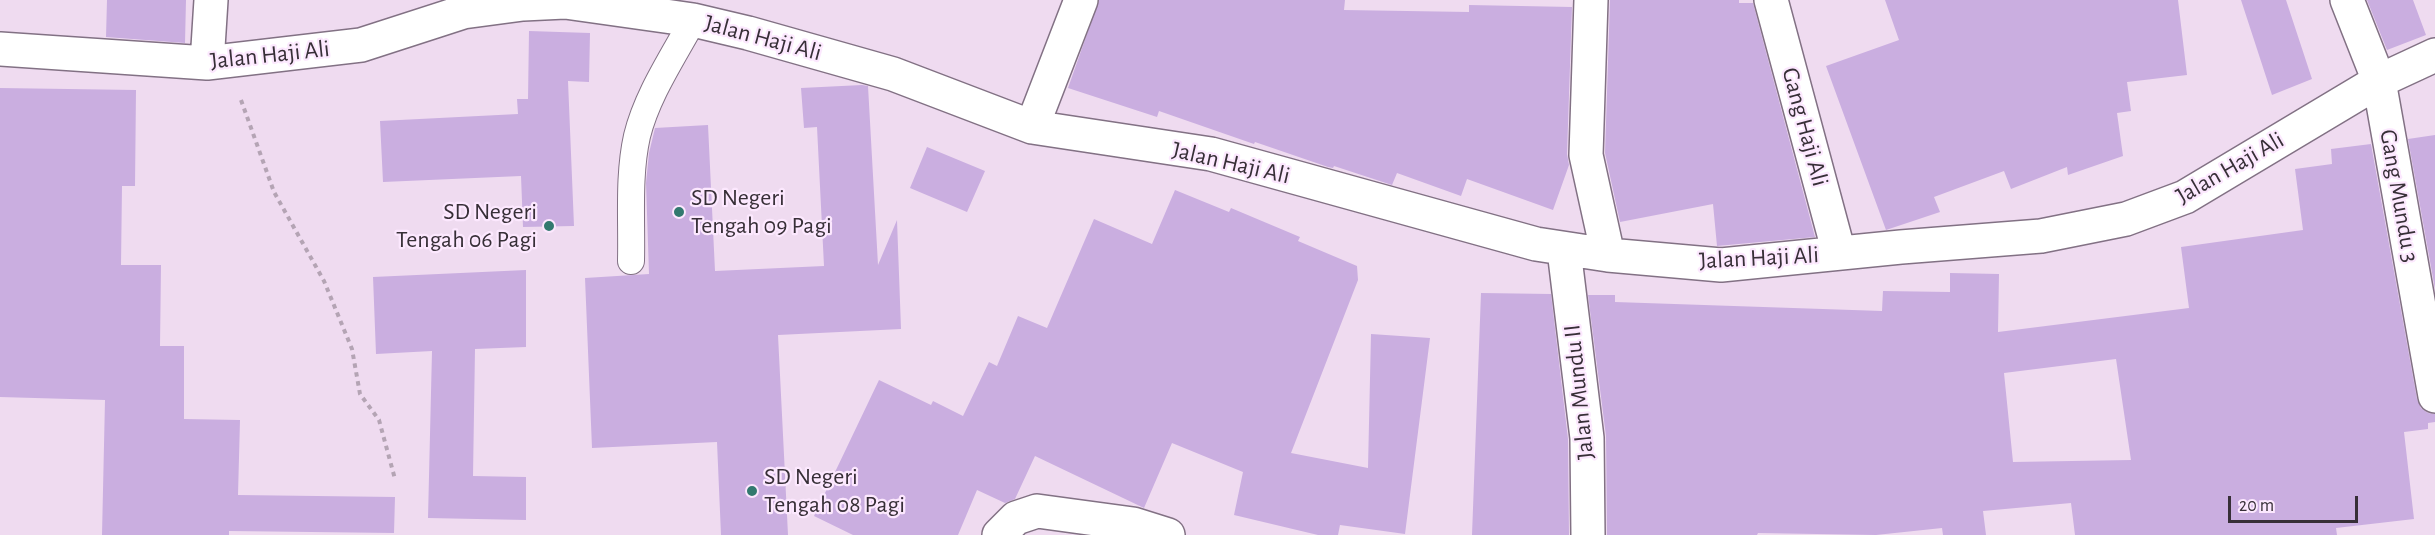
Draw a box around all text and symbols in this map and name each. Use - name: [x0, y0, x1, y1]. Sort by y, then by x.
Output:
- street label: Jalan Haji Ali: [701, 9, 825, 67]
- street label: Jalan Haji Ali: [209, 34, 331, 76]
- street label: Gang Haji Ali: [1775, 64, 1835, 190]
- street label: Jalan Haji Ali: [2171, 126, 2289, 210]
- street label: Gang Mundu 3: [2373, 127, 2425, 265]
- street label: Jalan Haji Ali: [1169, 135, 1293, 191]
- place label: SD Negeri Tengah 09 Pagi: [691, 184, 832, 240]
- place label: SD Negeri Tengah 06 Pagi: [396, 198, 537, 254]
- marker: SD Negeri Tengah 09 Pagi: [672, 205, 686, 219]
- marker: SD Negeri Tengah 06 Pagi: [542, 219, 556, 233]
- street label: Jalan Haji Ali: [1698, 240, 1820, 276]
- street label: Jalan Mundu II: [1558, 323, 1600, 461]
- place label: SD Negeri Tengah 08 Pagi: [764, 463, 905, 519]
- marker: SD Negeri Tengah 08 Pagi: [745, 484, 759, 498]
- scale bar: [2231, 484, 2362, 522]
- text: 20 m: [2239, 497, 2274, 515]

